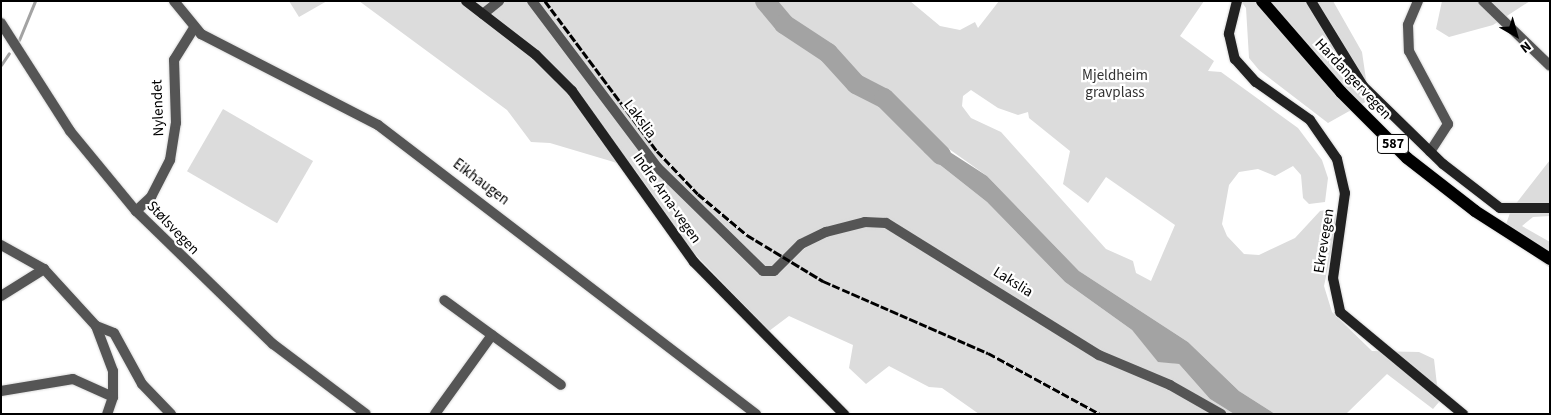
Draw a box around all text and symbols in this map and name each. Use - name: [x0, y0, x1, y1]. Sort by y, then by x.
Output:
- north arrow: [1491, 10, 1541, 60]
- street label: Hardangervegen: [1311, 35, 1395, 123]
- text: N: [1515, 36, 1535, 58]
- park label: Mjeldheim gravplass: [1082, 66, 1148, 101]
- street label: Nylendet: [148, 79, 168, 137]
- street label: Lakslia: [620, 96, 660, 142]
- road number: 587: [1377, 132, 1409, 156]
- street label: Indre Arna-vegen: [629, 149, 705, 247]
- street label: Eikhaugen: [449, 155, 513, 209]
- street label: Stølsvegen: [143, 197, 203, 259]
- street label: Ekrevegen: [1310, 207, 1338, 275]
- street label: Lakslia: [990, 263, 1036, 301]

